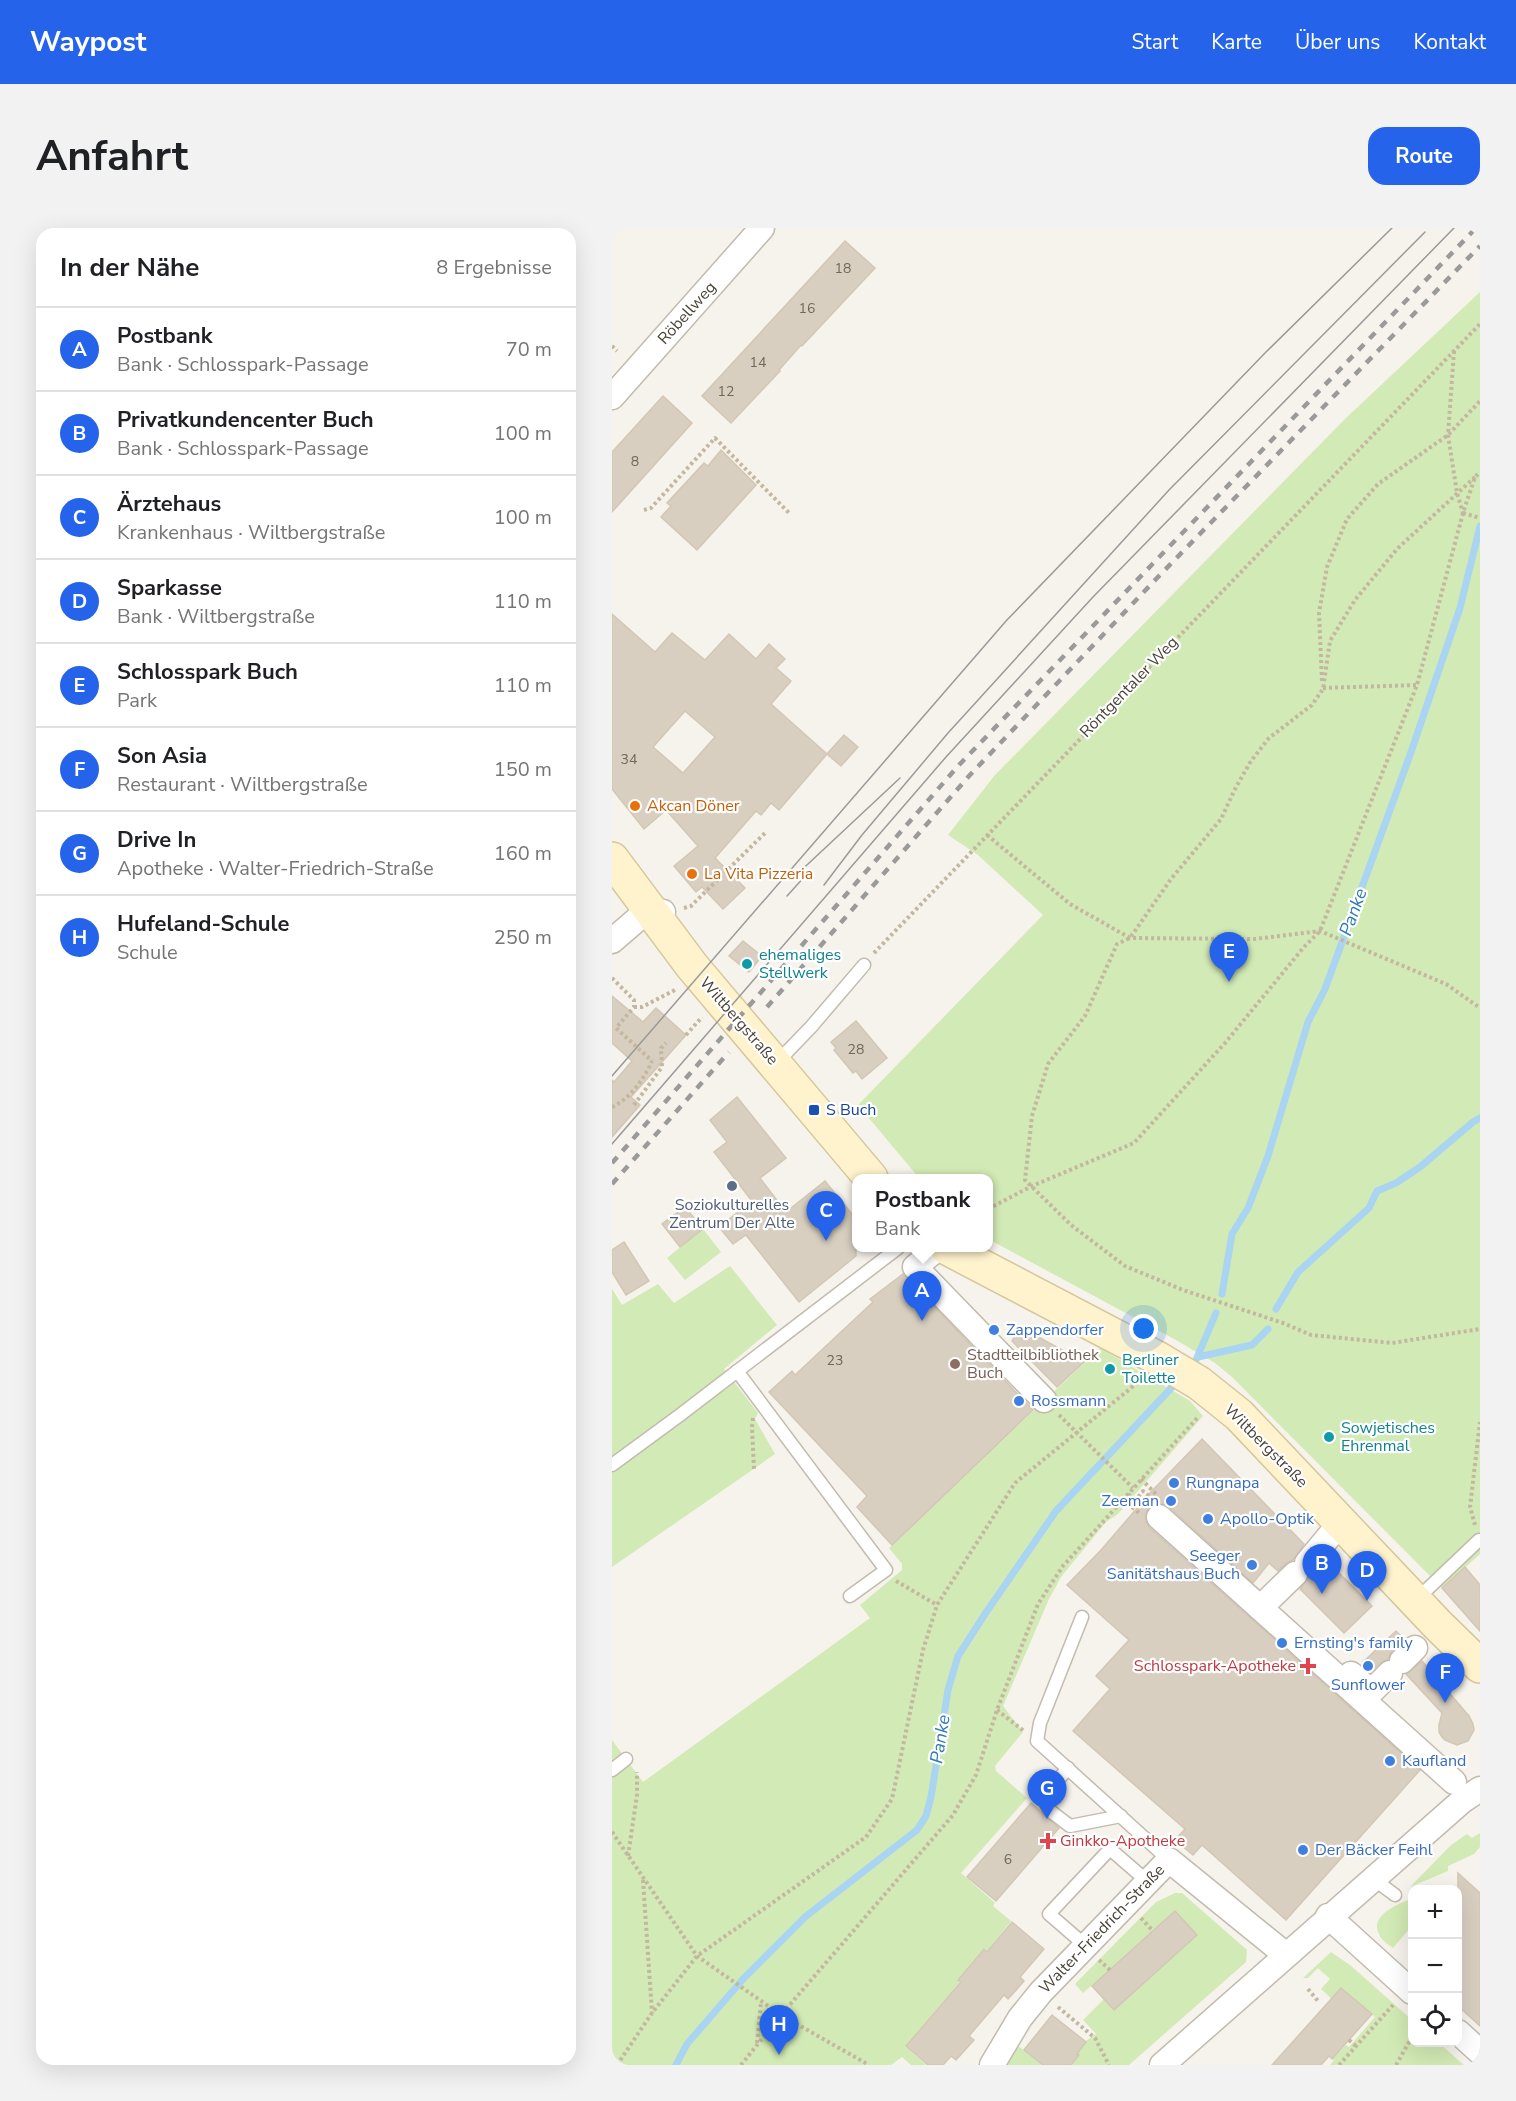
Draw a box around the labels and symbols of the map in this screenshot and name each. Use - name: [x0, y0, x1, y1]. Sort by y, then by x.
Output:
- house number: 18: [835, 259, 851, 278]
- street label: Röbellweg: [653, 277, 721, 349]
- house number: 16: [799, 299, 815, 318]
- house number: 14: [750, 353, 766, 372]
- house number: 12: [718, 382, 734, 401]
- house number: 8: [631, 452, 639, 471]
- street label: Röntgentaler Weg: [1075, 632, 1183, 742]
- house number: 34: [621, 750, 637, 769]
- place label: Akcan Döner: [647, 795, 740, 817]
- marker: Akcan Döner: [628, 799, 642, 813]
- place label: La Vita Pizzeria: [704, 863, 813, 885]
- marker: La Vita Pizzeria: [685, 867, 699, 881]
- water label: Panke: [1333, 884, 1373, 939]
- pin: E: [1210, 932, 1248, 982]
- place label: ehemaliges Stellwerk: [759, 944, 841, 984]
- marker: ehemaliges Stellwerk: [740, 957, 754, 971]
- street label: Wiltbergstraße: [695, 972, 783, 1070]
- house number: 28: [848, 1040, 864, 1059]
- place label: S Buch: [826, 1099, 876, 1121]
- marker: S Buch: [807, 1103, 821, 1117]
- marker: Soziokulturelles Zentrum Der Alte: [725, 1179, 739, 1193]
- pin: C: [806, 1192, 846, 1241]
- place label: Soziokulturelles Zentrum Der Alte: [669, 1194, 795, 1234]
- pin: A: [902, 1272, 942, 1321]
- your location: [1129, 1314, 1158, 1343]
- place label: Zappendorfer: [1006, 1319, 1104, 1341]
- marker: Zappendorfer: [987, 1323, 1001, 1337]
- place label: Stadtteilbibliothek Buch: [967, 1344, 1100, 1384]
- place label: Berliner Toilette: [1122, 1349, 1179, 1389]
- house number: 23: [827, 1351, 843, 1370]
- marker: Stadtteilbibliothek Buch: [948, 1357, 962, 1371]
- marker: Berliner Toilette: [1103, 1362, 1117, 1376]
- place label: Rossmann: [1031, 1390, 1106, 1412]
- marker: Rossmann: [1012, 1394, 1026, 1408]
- street label: Wiltbergstraße: [1219, 1399, 1313, 1493]
- place label: Sowjetisches Ehrenmal: [1341, 1417, 1435, 1457]
- marker: Sowjetisches Ehrenmal: [1322, 1430, 1336, 1444]
- place label: Rungnapa: [1186, 1472, 1260, 1494]
- marker: Rungnapa: [1167, 1476, 1181, 1490]
- place label: Zeeman: [1102, 1490, 1159, 1512]
- marker: Zeeman: [1164, 1494, 1178, 1508]
- place label: Apollo-Optik: [1220, 1508, 1315, 1530]
- marker: Apollo-Optik: [1201, 1512, 1215, 1526]
- pin: B: [1302, 1544, 1342, 1594]
- place label: Seeger Sanitätshaus Buch: [1107, 1545, 1240, 1585]
- pin: D: [1348, 1552, 1386, 1601]
- marker: Seeger Sanitätshaus Buch: [1245, 1558, 1259, 1572]
- place label: Ernsting's family: [1294, 1632, 1414, 1654]
- marker: Ernsting's family: [1275, 1636, 1289, 1650]
- pin: F: [1426, 1654, 1464, 1703]
- place label: Schlosspark-Apotheke: [1134, 1655, 1296, 1677]
- marker: Schlosspark-Apotheke: [1301, 1659, 1315, 1673]
- marker: Sunflower: [1361, 1659, 1375, 1673]
- place label: Sunflower: [1331, 1674, 1405, 1696]
- water label: Panke: [924, 1712, 956, 1765]
- place label: Kaufland: [1402, 1750, 1466, 1772]
- marker: Kaufland: [1383, 1754, 1397, 1768]
- pin: G: [1028, 1770, 1066, 1819]
- place label: Ginkko-Apotheke: [1060, 1830, 1185, 1852]
- marker: Ginkko-Apotheke: [1041, 1834, 1055, 1848]
- place label: Der Bäcker Feihl: [1315, 1839, 1433, 1861]
- marker: Der Bäcker Feihl: [1296, 1843, 1310, 1857]
- house number: 6: [1004, 1850, 1012, 1869]
- street label: Walter-Friedrich-Straße: [1034, 1859, 1170, 1999]
- pin: H: [760, 2006, 798, 2055]

